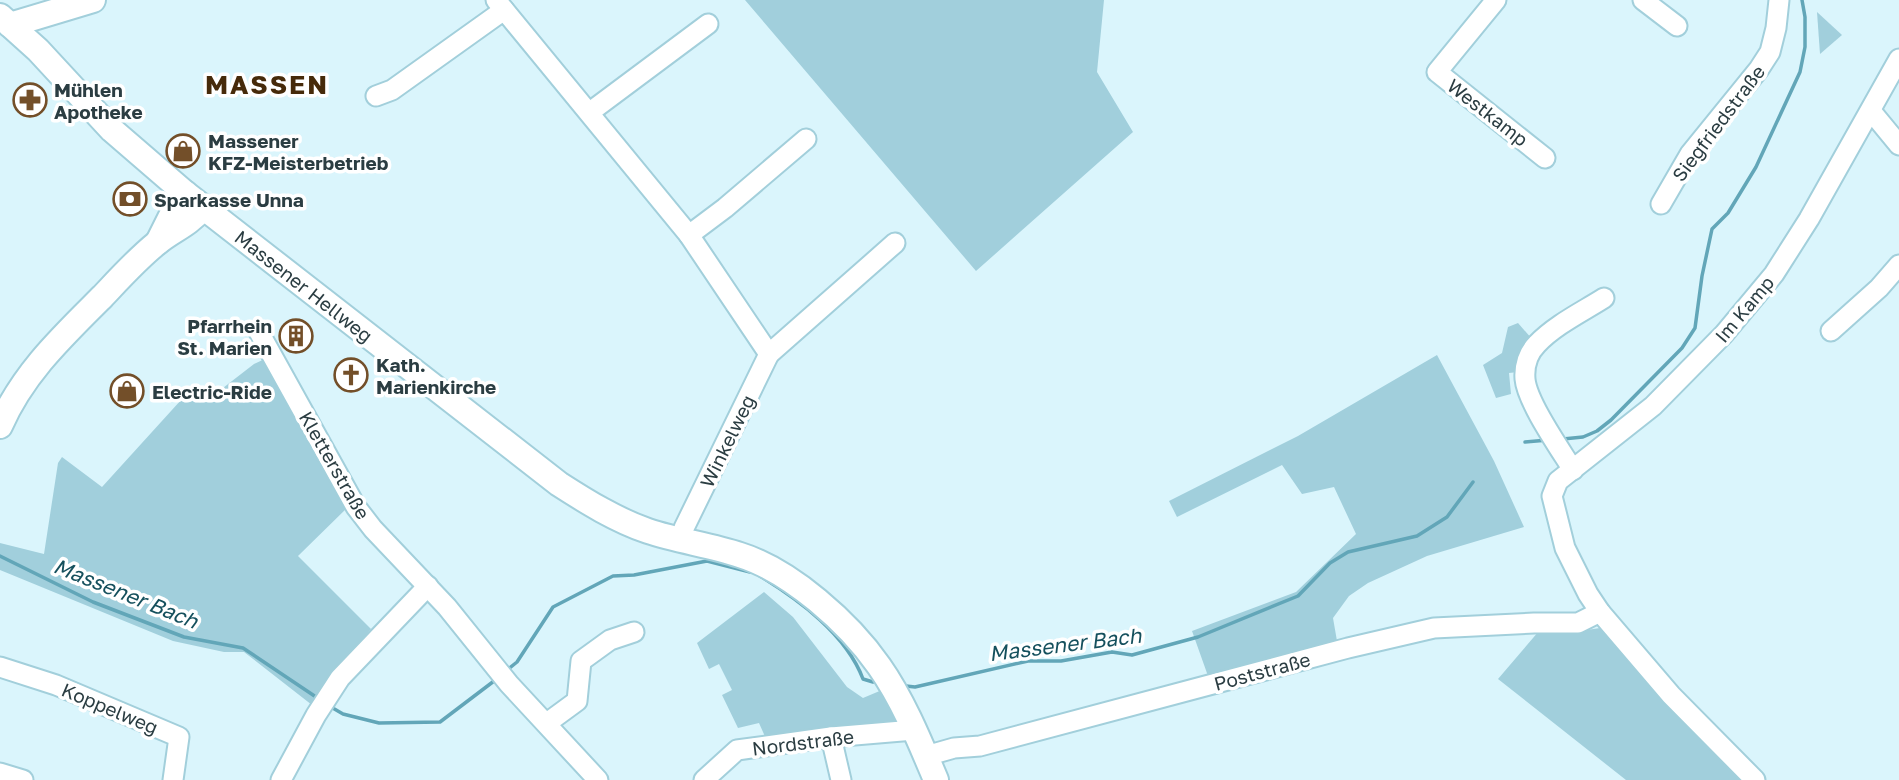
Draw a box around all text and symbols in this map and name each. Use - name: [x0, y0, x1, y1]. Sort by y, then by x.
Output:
- street label: Siegfriedstraße: [1667, 60, 1769, 186]
- district label: MASSEN: [205, 69, 329, 100]
- street label: Westkamp: [1443, 73, 1533, 151]
- place label: Mühlen Apotheke: [54, 78, 143, 123]
- pharmacy icon: Mühlen Apotheke: [11, 81, 49, 119]
- place label: Massener KFZ-Meisterbetrieb: [208, 129, 389, 174]
- shop icon: Massener KFZ-Meisterbetrieb: [164, 132, 202, 170]
- bank icon: Sparkasse Unna: [111, 180, 149, 218]
- place label: Sparkasse Unna: [154, 188, 304, 211]
- street label: Massener Hellweg: [231, 225, 377, 347]
- street label: Im Kamp: [1710, 271, 1778, 347]
- place label: Pfarrhein St. Marien: [177, 314, 272, 359]
- building icon: Pfarrhein St. Marien: [277, 317, 315, 355]
- place label: Kath. Marienkirche: [376, 353, 496, 398]
- church icon: Kath. Marienkirche: [332, 356, 370, 394]
- shop icon: Electric-Ride: [108, 372, 146, 410]
- place label: Electric-Ride: [152, 380, 272, 403]
- street label: Winkelweg: [695, 391, 759, 491]
- street label: Kletterstraße: [295, 407, 375, 523]
- water label: Massener Bach: [50, 552, 203, 634]
- water label: Massener Bach: [987, 622, 1144, 666]
- street label: Poststraße: [1211, 647, 1313, 695]
- street label: Koppelweg: [58, 677, 162, 739]
- street label: Nordstraße: [751, 724, 855, 760]

